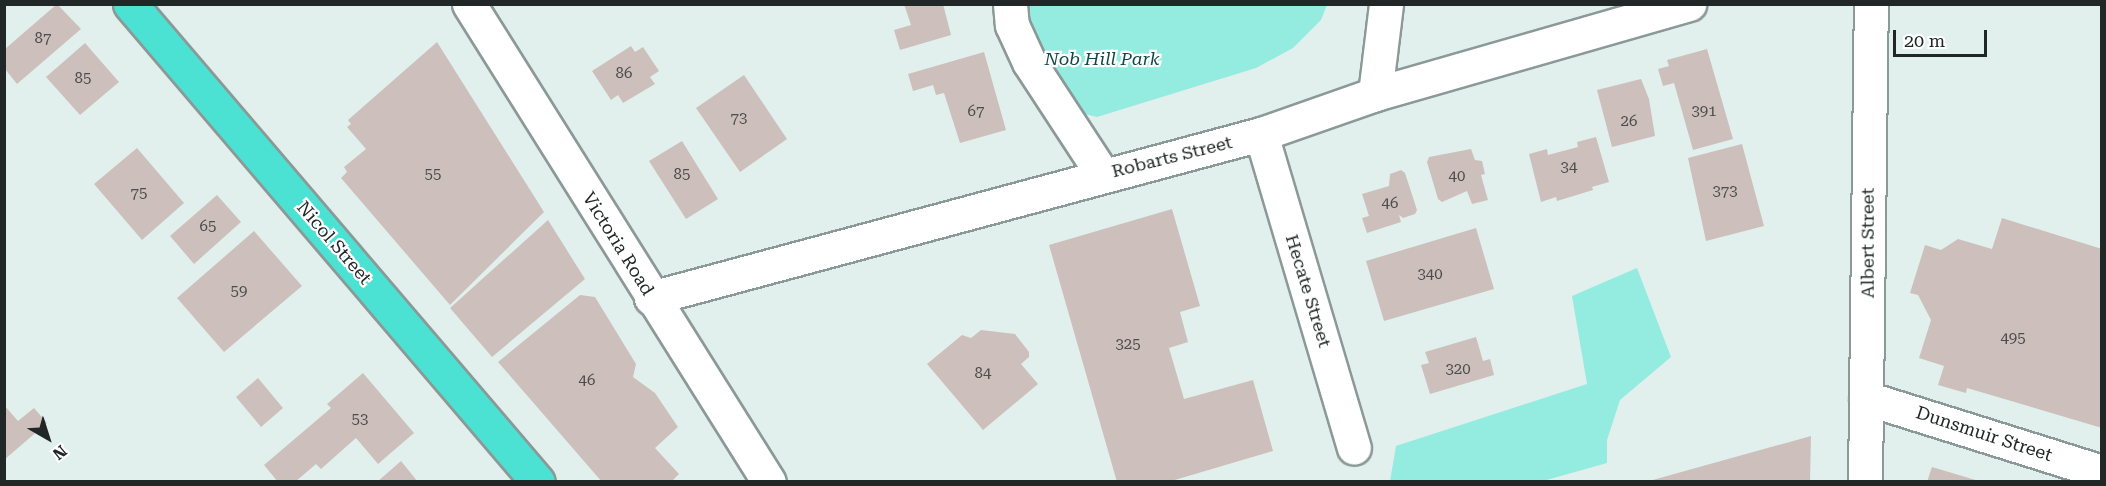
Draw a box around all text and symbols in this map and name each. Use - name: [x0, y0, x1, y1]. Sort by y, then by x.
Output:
- scale bar: [1896, 18, 1990, 56]
- house number: 87: [35, 30, 51, 48]
- text: 20 m: [1904, 30, 1945, 51]
- park label: Nob Hill Park: [1045, 48, 1159, 70]
- house number: 86: [616, 65, 632, 83]
- house number: 85: [75, 70, 91, 88]
- house number: 67: [968, 103, 984, 121]
- house number: 391: [1691, 103, 1717, 121]
- house number: 73: [731, 110, 747, 128]
- house number: 26: [1621, 113, 1637, 131]
- street label: Robarts Street: [1109, 132, 1235, 182]
- house number: 34: [1561, 159, 1577, 177]
- house number: 55: [425, 166, 441, 184]
- house number: 85: [674, 166, 690, 184]
- house number: 40: [1449, 168, 1465, 186]
- house number: 373: [1712, 183, 1738, 201]
- house number: 75: [131, 185, 147, 203]
- street label: Victoria Road: [578, 188, 658, 300]
- street label: Albert Street: [1857, 188, 1879, 298]
- house number: 46: [1382, 195, 1398, 213]
- street label: Nicol Street: [292, 197, 376, 289]
- house number: 65: [200, 218, 216, 236]
- street label: Hecate Street: [1281, 232, 1335, 350]
- house number: 340: [1417, 266, 1443, 284]
- house number: 59: [231, 283, 247, 301]
- house number: 495: [2000, 330, 2026, 348]
- house number: 325: [1115, 336, 1141, 354]
- house number: 320: [1445, 361, 1471, 379]
- house number: 84: [975, 365, 991, 383]
- house number: 46: [579, 372, 595, 390]
- street label: Dunsmuir Street: [1913, 402, 2055, 466]
- north arrow: [18, 408, 78, 468]
- house number: 53: [352, 411, 368, 429]
- text: N: [49, 441, 70, 464]

